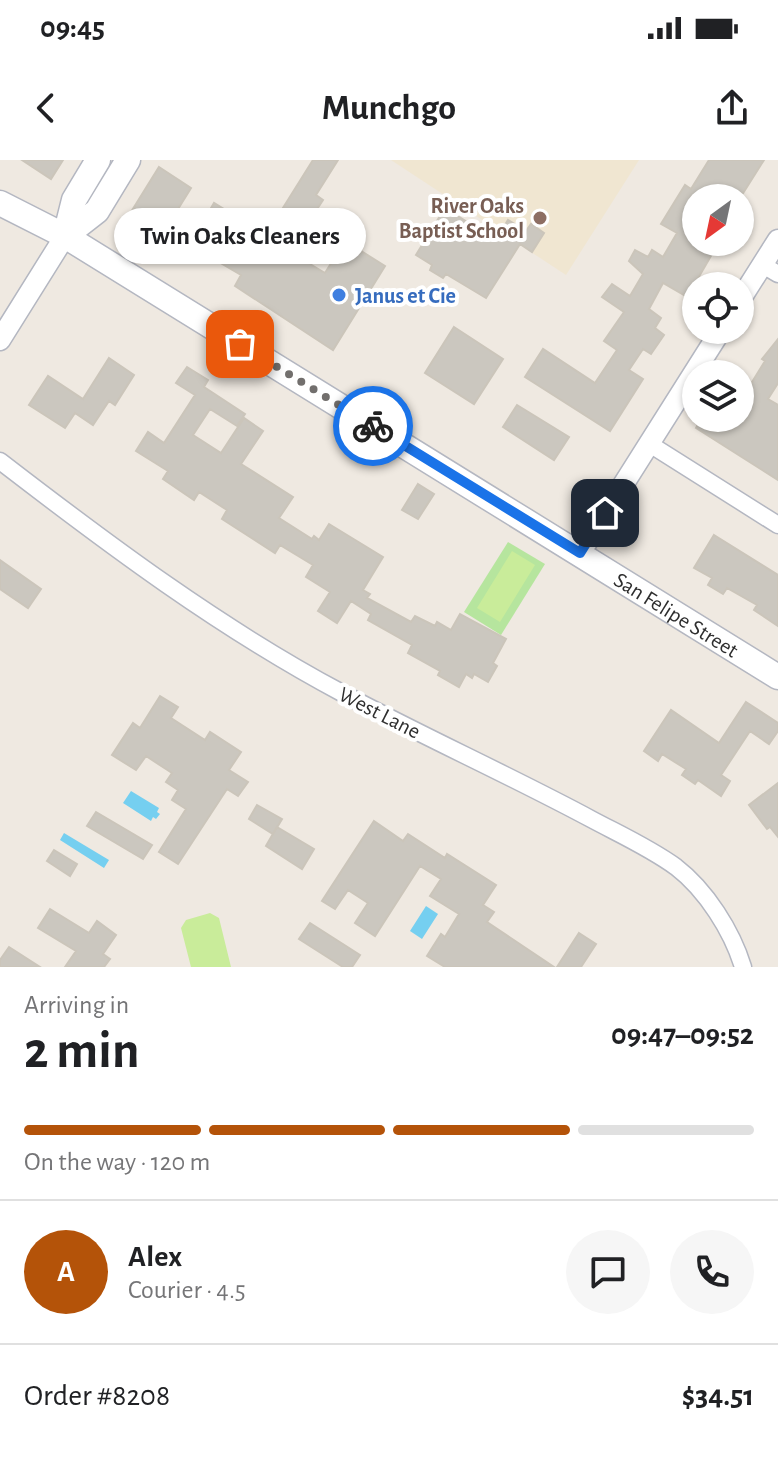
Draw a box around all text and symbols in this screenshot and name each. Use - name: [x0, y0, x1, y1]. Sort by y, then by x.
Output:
- text: 09:45: [40, 13, 105, 43]
- icon: back: [24, 86, 68, 130]
- icon: share: [710, 86, 754, 130]
- text: Munchgo: [322, 90, 456, 126]
- north arrow: [682, 184, 754, 256]
- map controls: [682, 184, 754, 432]
- place label: River Oaks Baptist School: [399, 195, 524, 242]
- callout: Twin Oaks Cleaners: [114, 208, 366, 264]
- marker: River Oaks Baptist School: [531, 209, 549, 227]
- text: Twin Oaks Cleaners: [140, 223, 340, 249]
- button: locate: [682, 272, 754, 344]
- place label: Janus et Cie: [355, 285, 456, 307]
- marker: Janus et Cie: [330, 286, 348, 304]
- pin: [206, 310, 274, 378]
- icon: bag: [218, 322, 262, 366]
- button: layers: [682, 360, 754, 432]
- courier: [333, 386, 413, 466]
- icon: bike: [351, 404, 395, 448]
- pin: [571, 479, 639, 547]
- icon: home: [583, 491, 627, 535]
- street label: San Felipe Street: [610, 569, 742, 662]
- street label: West Lane: [335, 683, 424, 743]
- text: Arriving in: [24, 992, 129, 1018]
- text: 09:47–09:52: [611, 1020, 754, 1050]
- text: 2 min: [24, 1025, 139, 1077]
- text: On the way · 120 m: [24, 1149, 210, 1175]
- button: chat: [566, 1230, 650, 1314]
- button: phone: [670, 1230, 754, 1314]
- text: Alex: [128, 1242, 182, 1272]
- text: A: [57, 1257, 75, 1287]
- text: Courier · 4.5: [128, 1277, 246, 1303]
- text: Order #8208: [24, 1381, 170, 1411]
- text: $34.51: [682, 1381, 754, 1411]

